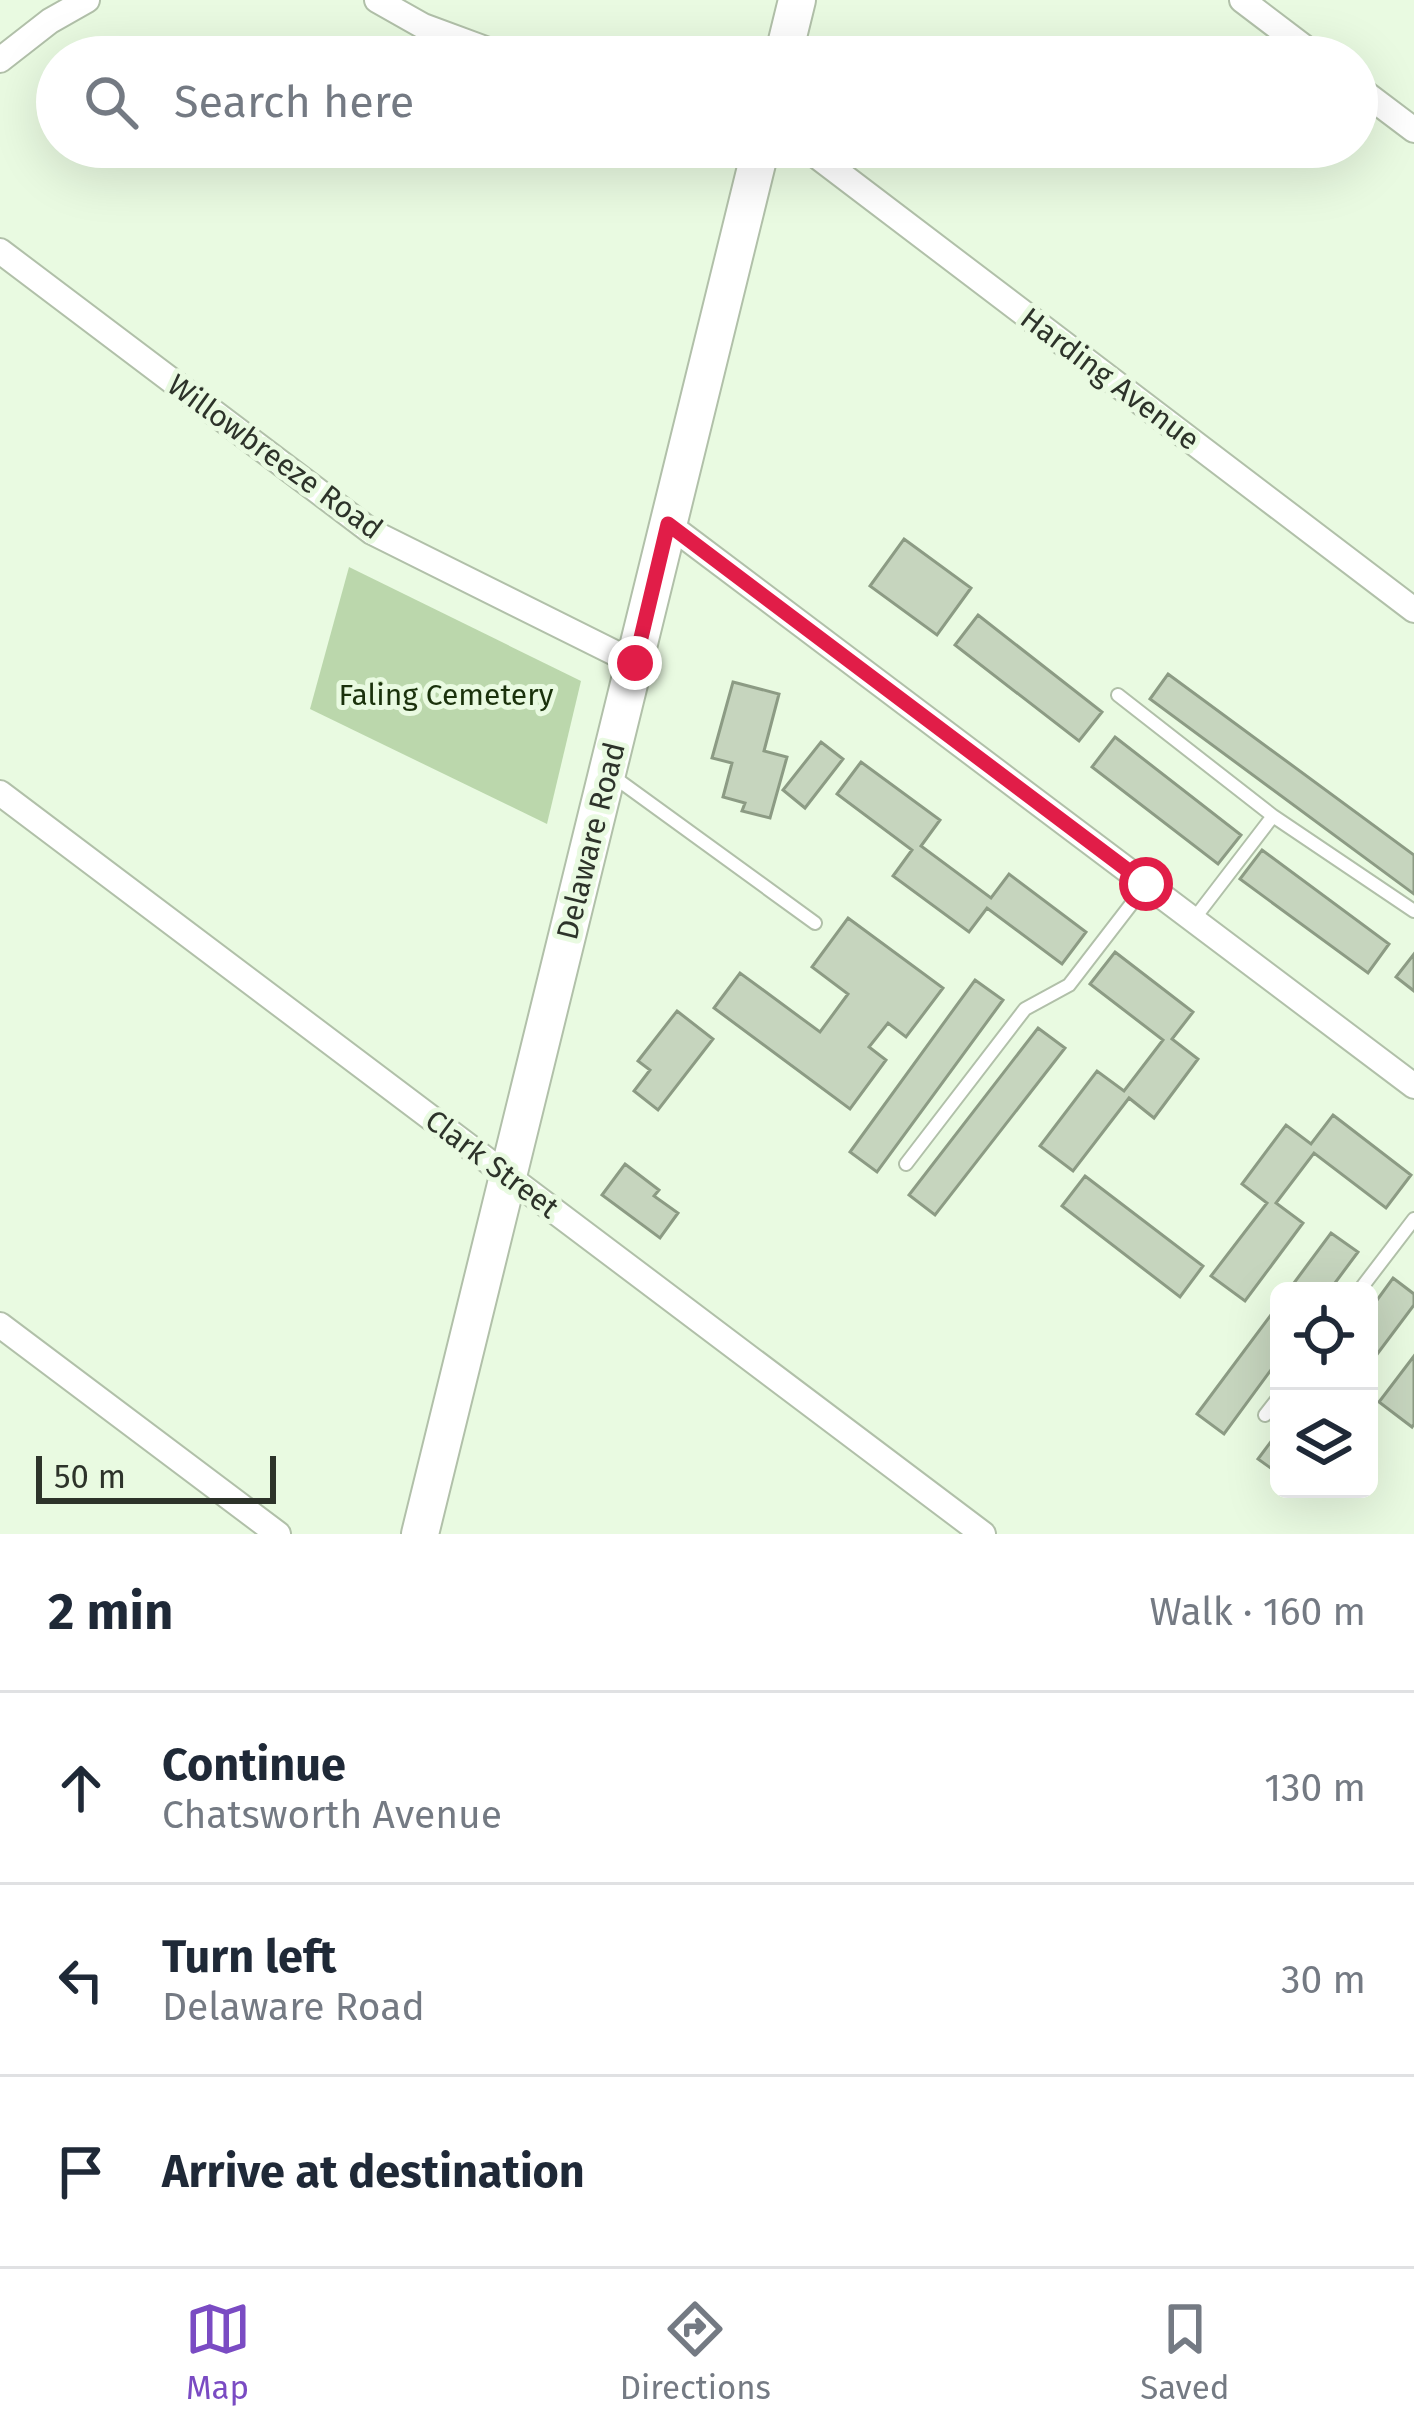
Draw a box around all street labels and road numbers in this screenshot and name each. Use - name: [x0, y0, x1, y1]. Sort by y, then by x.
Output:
- street label: Harding Avenue: [1014, 300, 1206, 458]
- street label: Willowbreeze Road: [160, 367, 390, 547]
- street label: Delaware Road: [549, 739, 633, 943]
- street label: Clark Street: [418, 1102, 566, 1226]

